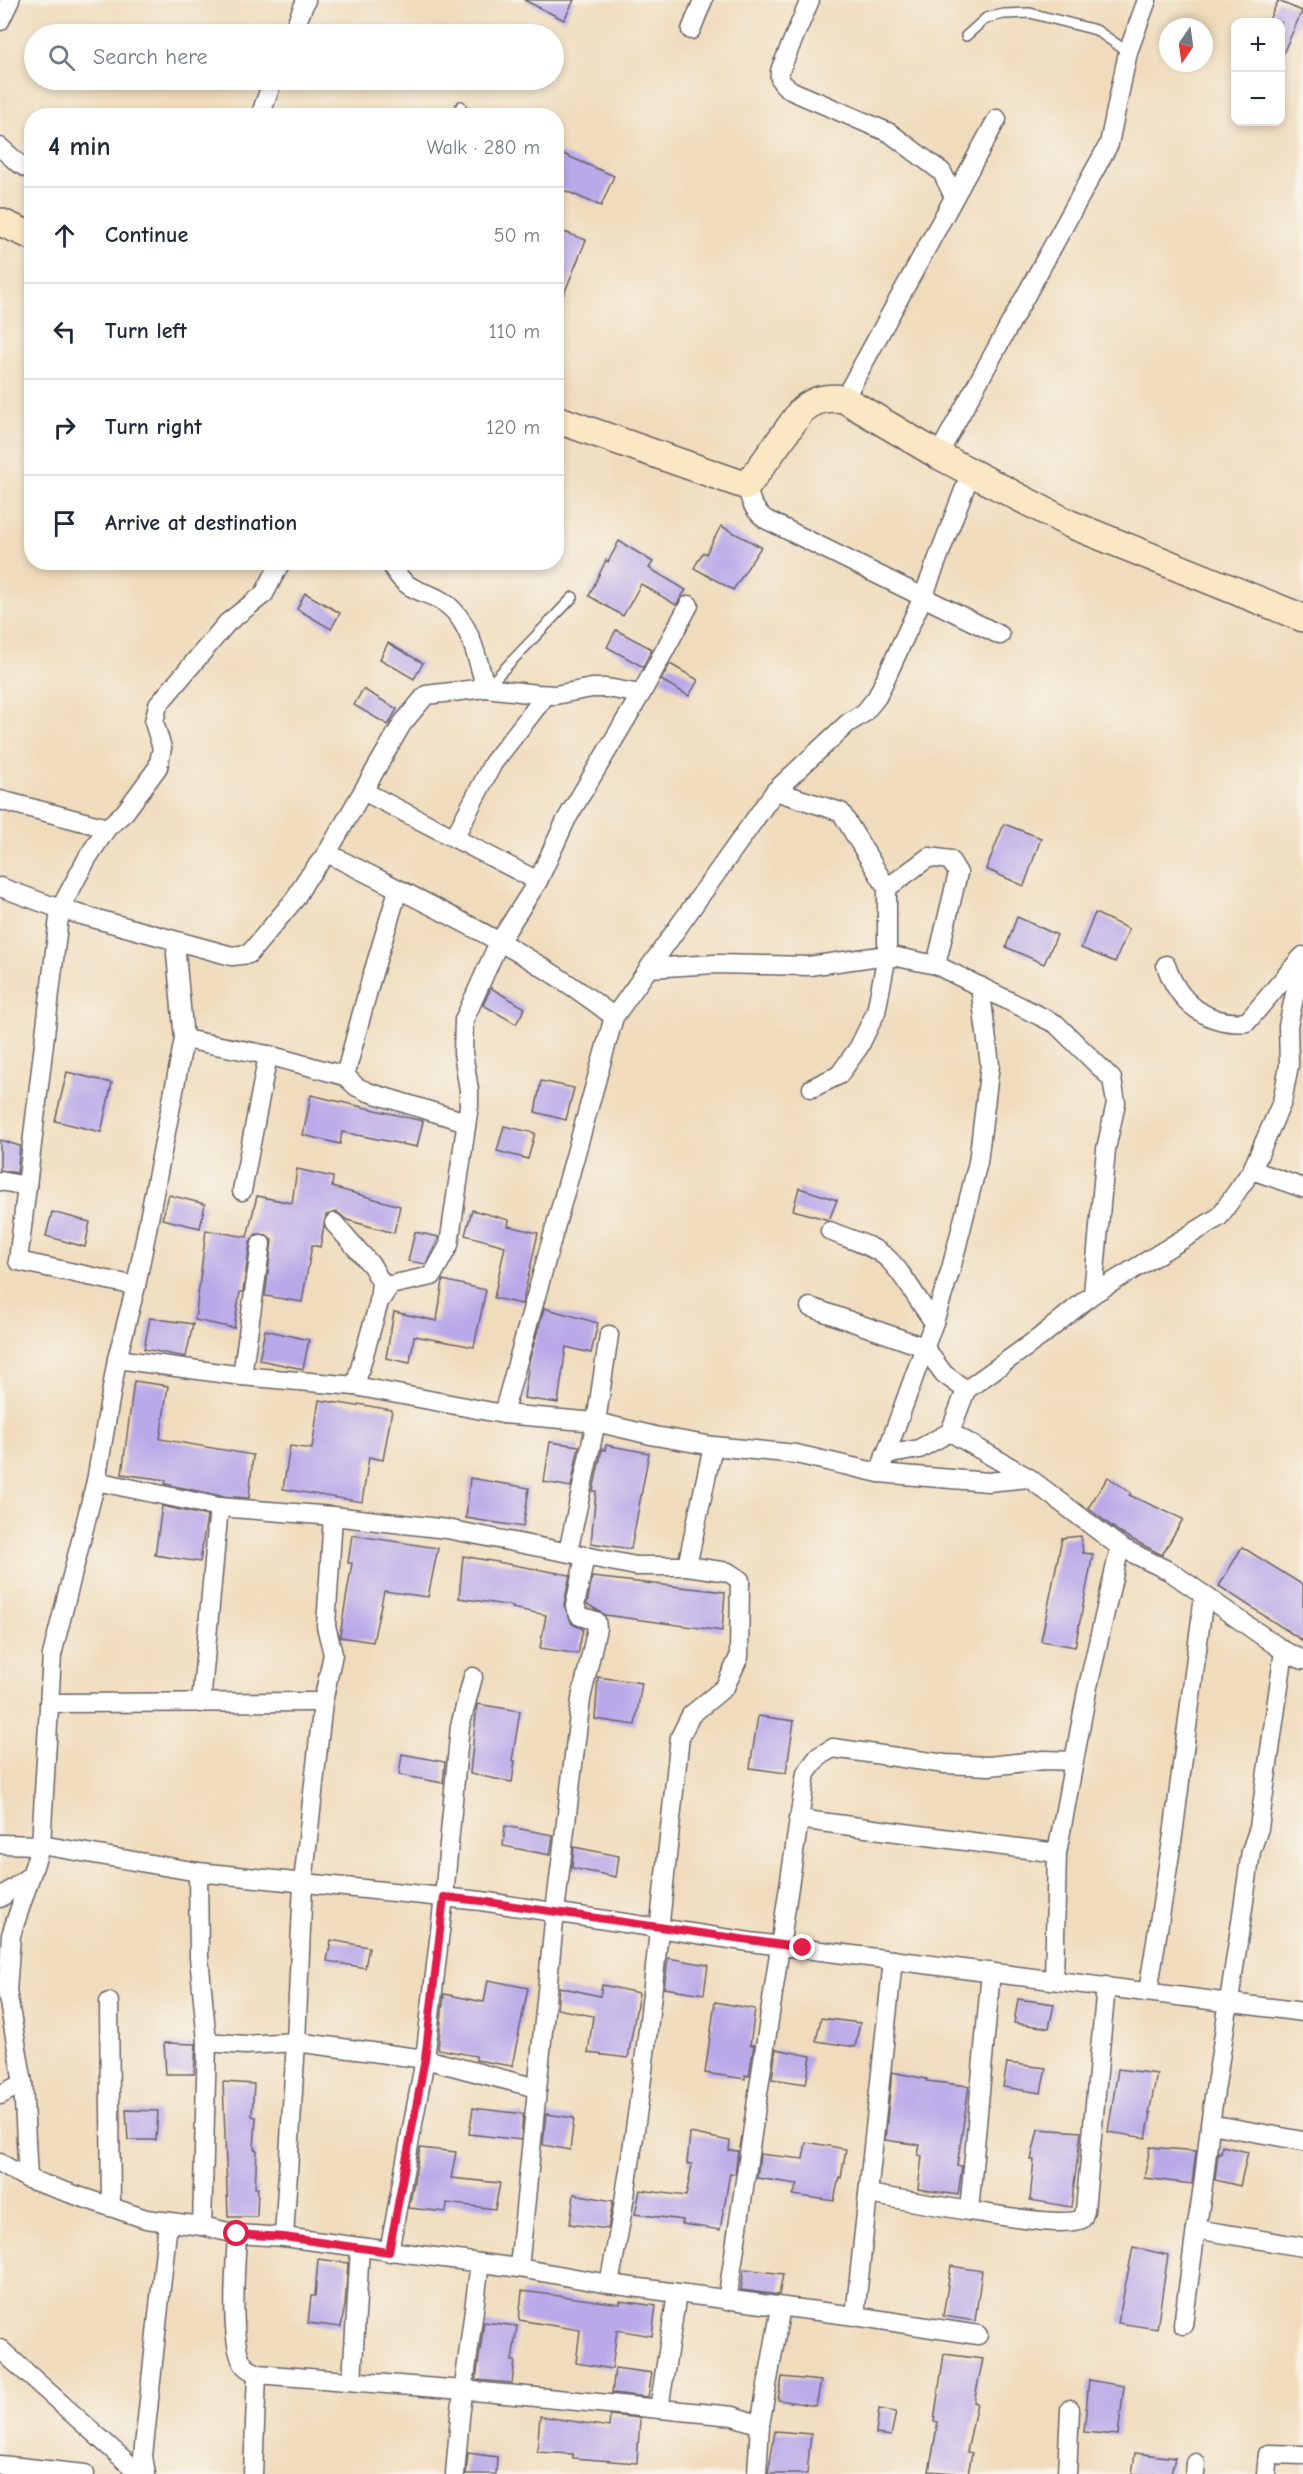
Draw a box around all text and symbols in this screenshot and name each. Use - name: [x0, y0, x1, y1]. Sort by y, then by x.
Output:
- north arrow: [1159, 18, 1213, 72]
- map controls: [1231, 18, 1285, 126]
- button: +: [1231, 18, 1285, 72]
- search box: [24, 24, 564, 90]
- icon: search: [45, 41, 78, 74]
- text: Search here: [93, 44, 208, 70]
- button: −: [1231, 72, 1285, 126]
- text: 4 min: [48, 132, 111, 162]
- text: Walk · 280 m: [427, 136, 540, 159]
- icon: ahead: [48, 219, 81, 252]
- text: Continue: [105, 222, 188, 248]
- text: 50 m: [494, 224, 540, 247]
- icon: left: [48, 315, 81, 348]
- text: Turn left: [105, 318, 187, 344]
- text: 110 m: [489, 320, 540, 343]
- icon: right: [48, 411, 81, 444]
- text: Turn right: [105, 414, 202, 440]
- text: 120 m: [486, 416, 540, 439]
- icon: arrive: [48, 507, 81, 540]
- text: Arrive at destination: [105, 510, 297, 536]
- route end: [789, 1934, 815, 1960]
- route start: [223, 2220, 249, 2246]

